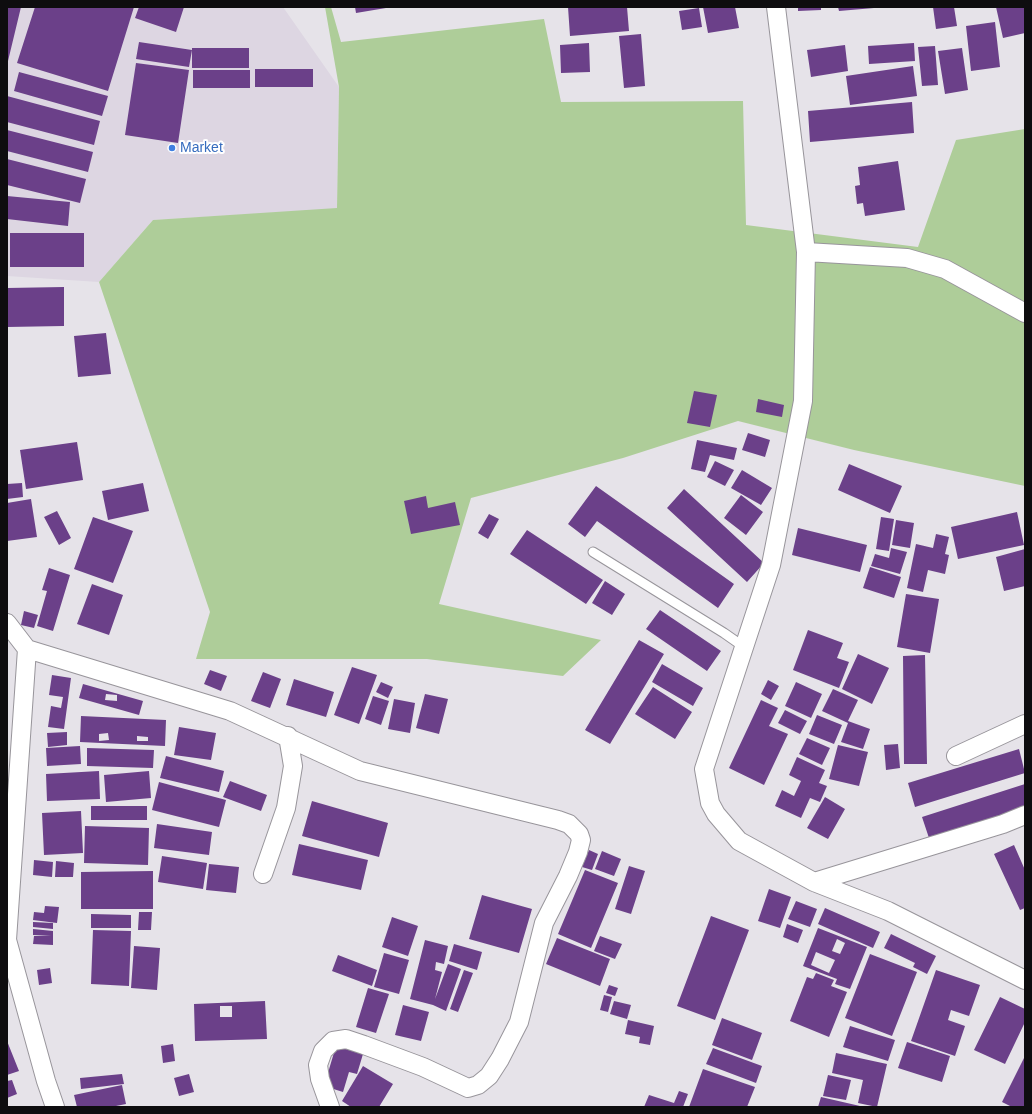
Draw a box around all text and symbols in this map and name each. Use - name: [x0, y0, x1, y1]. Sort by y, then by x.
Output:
- place label: Market: [180, 140, 223, 156]
- marker: Market: [167, 143, 177, 153]

